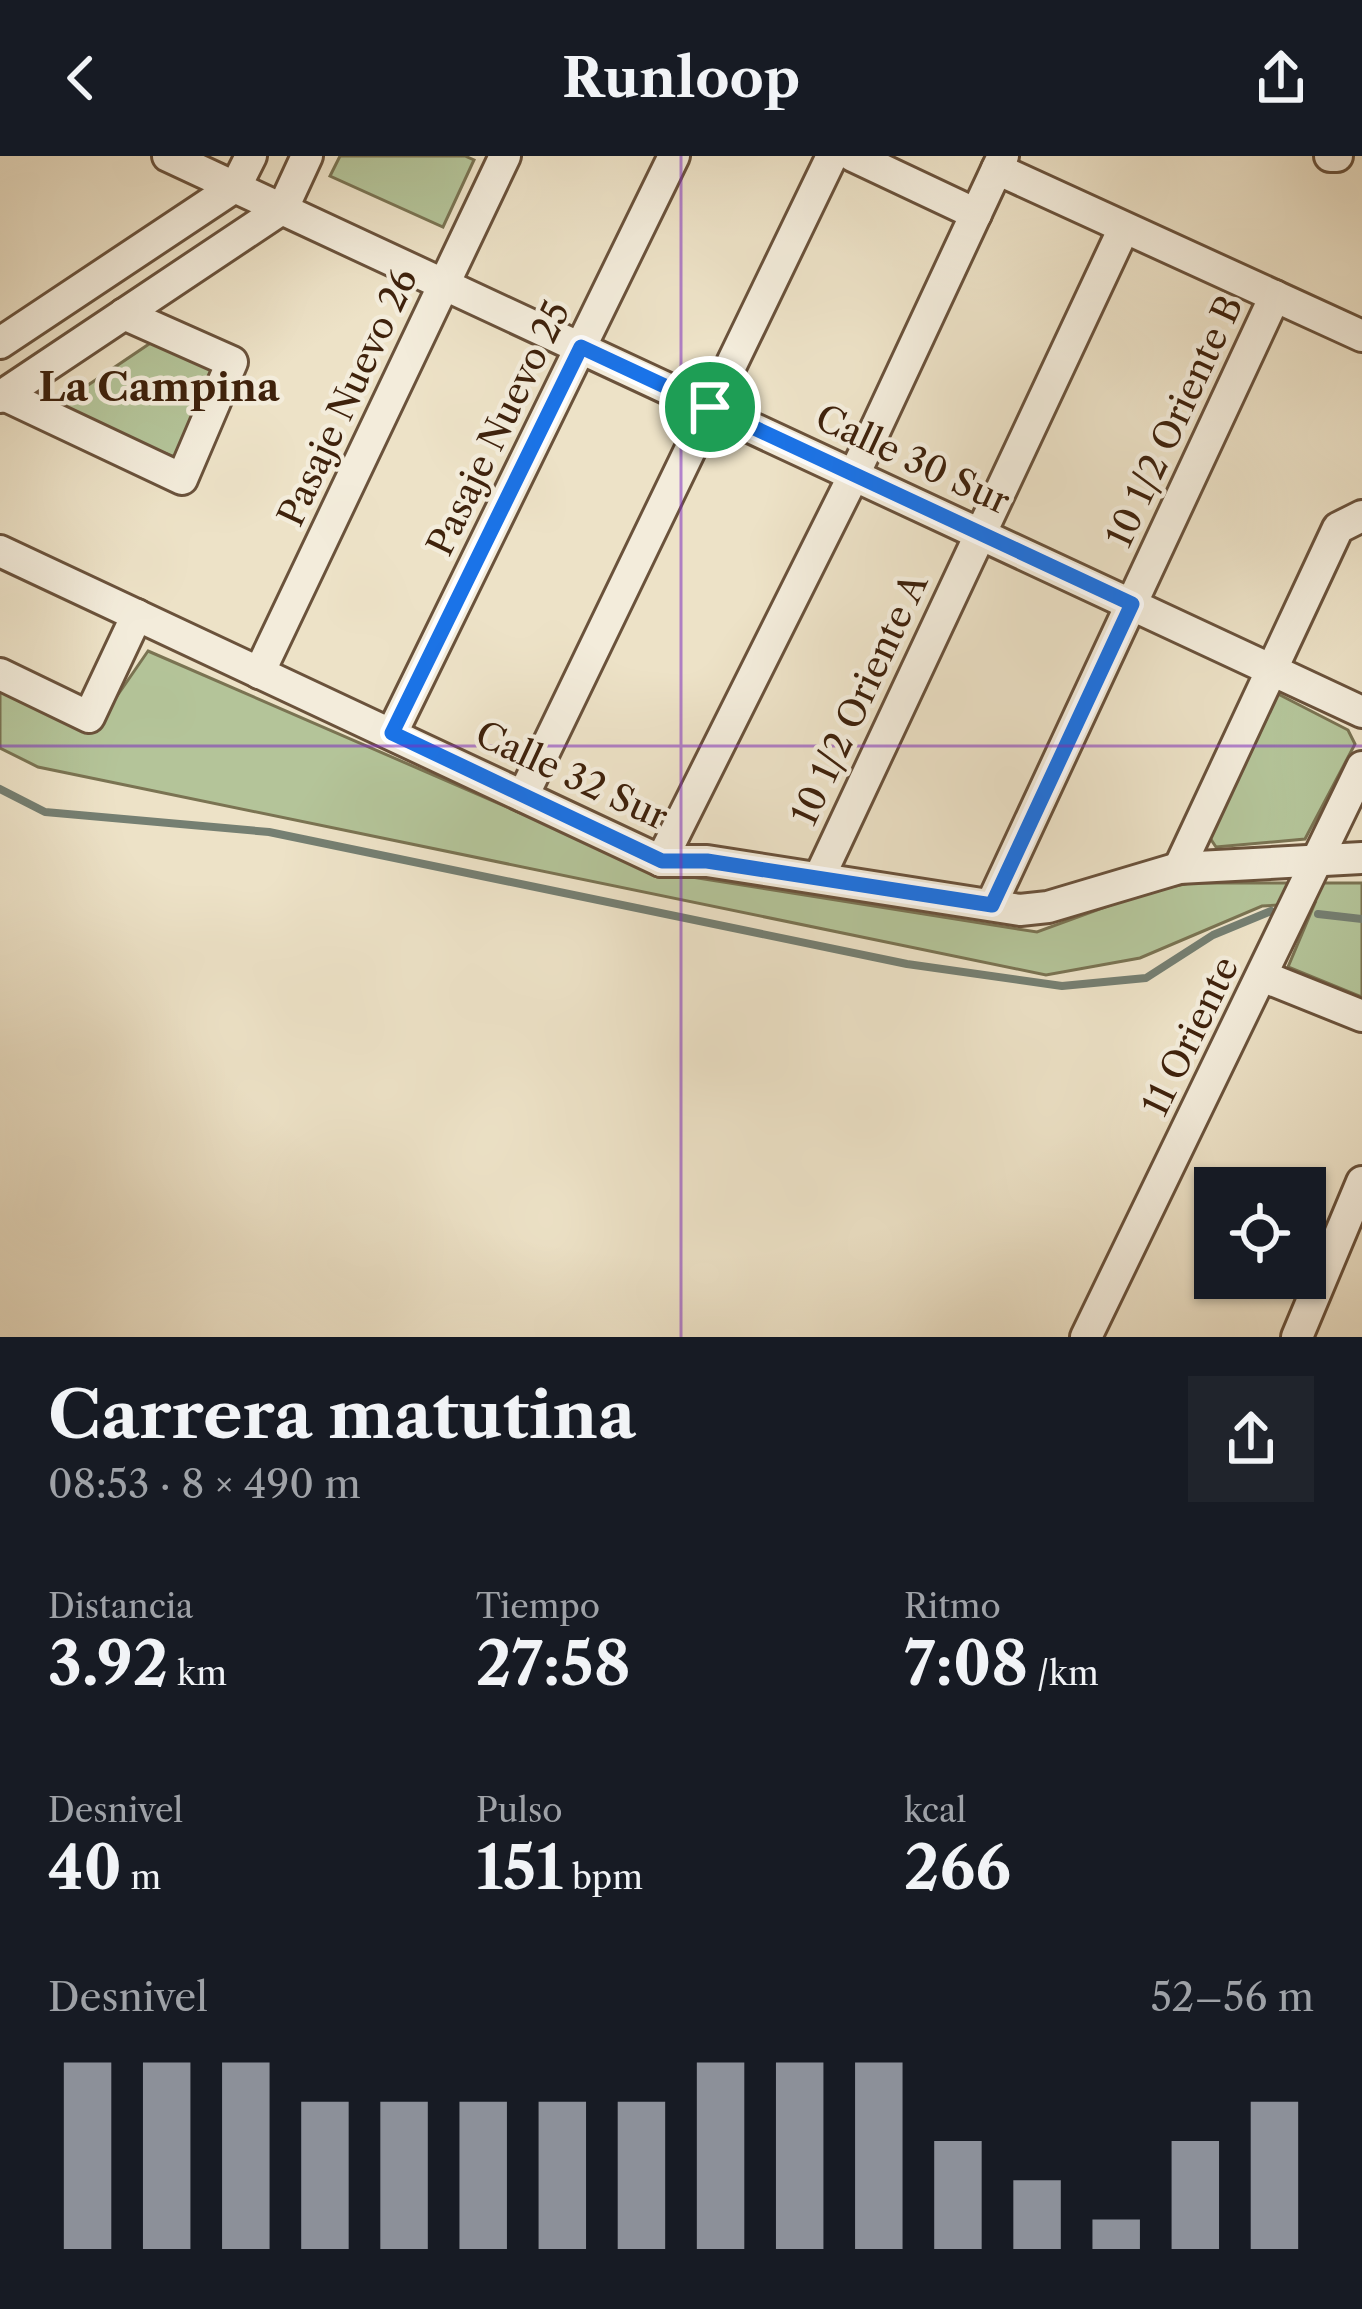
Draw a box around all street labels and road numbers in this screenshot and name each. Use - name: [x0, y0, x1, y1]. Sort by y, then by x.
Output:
- street label: Pasaje Nuevo 26: [268, 261, 426, 533]
- street label: 10 1/2 Oriente B: [1097, 288, 1251, 554]
- street label: Pasaje Nuevo 25: [417, 293, 579, 563]
- street label: Calle 30 Sur: [809, 395, 1017, 523]
- street label: 10 1/2 Oriente A: [781, 565, 937, 832]
- street label: Calle 32 Sur: [469, 711, 675, 839]
- street label: 11 Oriente: [1133, 949, 1247, 1123]

